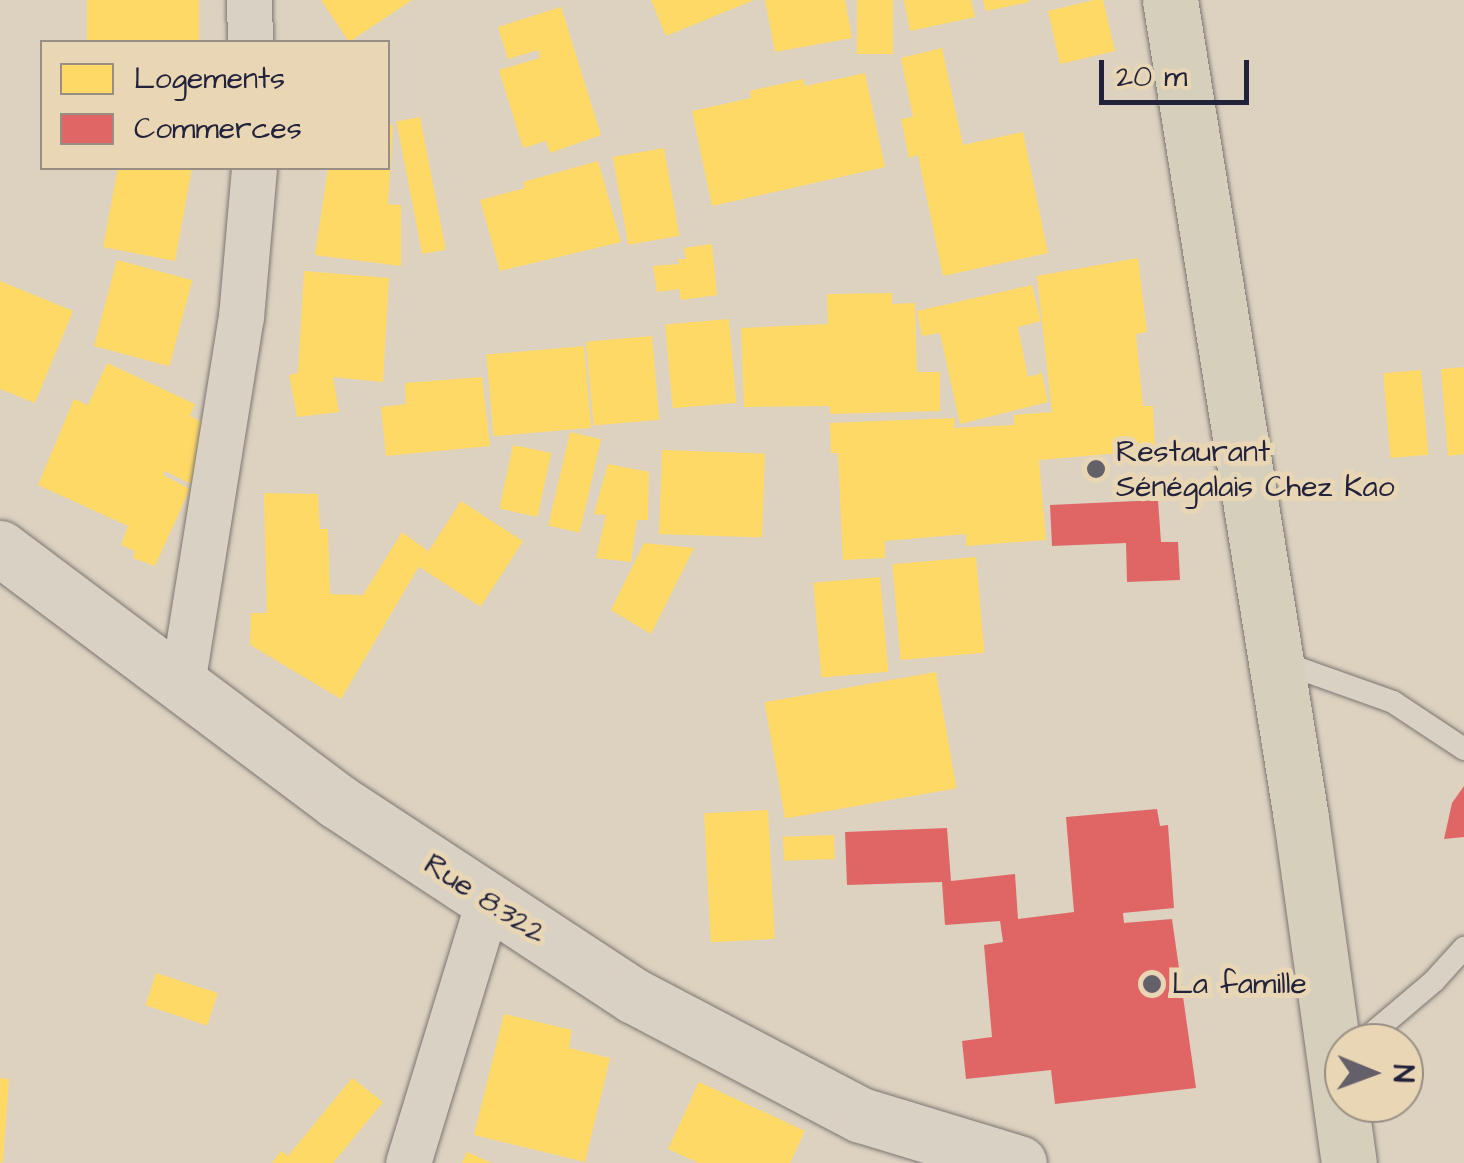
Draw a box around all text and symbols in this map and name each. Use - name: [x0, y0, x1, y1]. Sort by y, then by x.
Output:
- legend: [40, 40, 390, 170]
- scale bar: [1104, 40, 1254, 102]
- text: 20 m: [1116, 56, 1187, 98]
- text: Logements: [134, 58, 285, 100]
- text: Commerces: [134, 108, 302, 150]
- place label: Restaurant Sénégalais Chez Kao: [1116, 434, 1395, 504]
- marker: Restaurant Sénégalais Chez Kao: [1085, 458, 1107, 480]
- street label: Rue 8.322: [417, 846, 553, 952]
- place label: La famille: [1172, 966, 1307, 1002]
- marker: La famille: [1141, 973, 1163, 995]
- north arrow: [1324, 1023, 1424, 1123]
- text: N: [1383, 1064, 1422, 1083]

